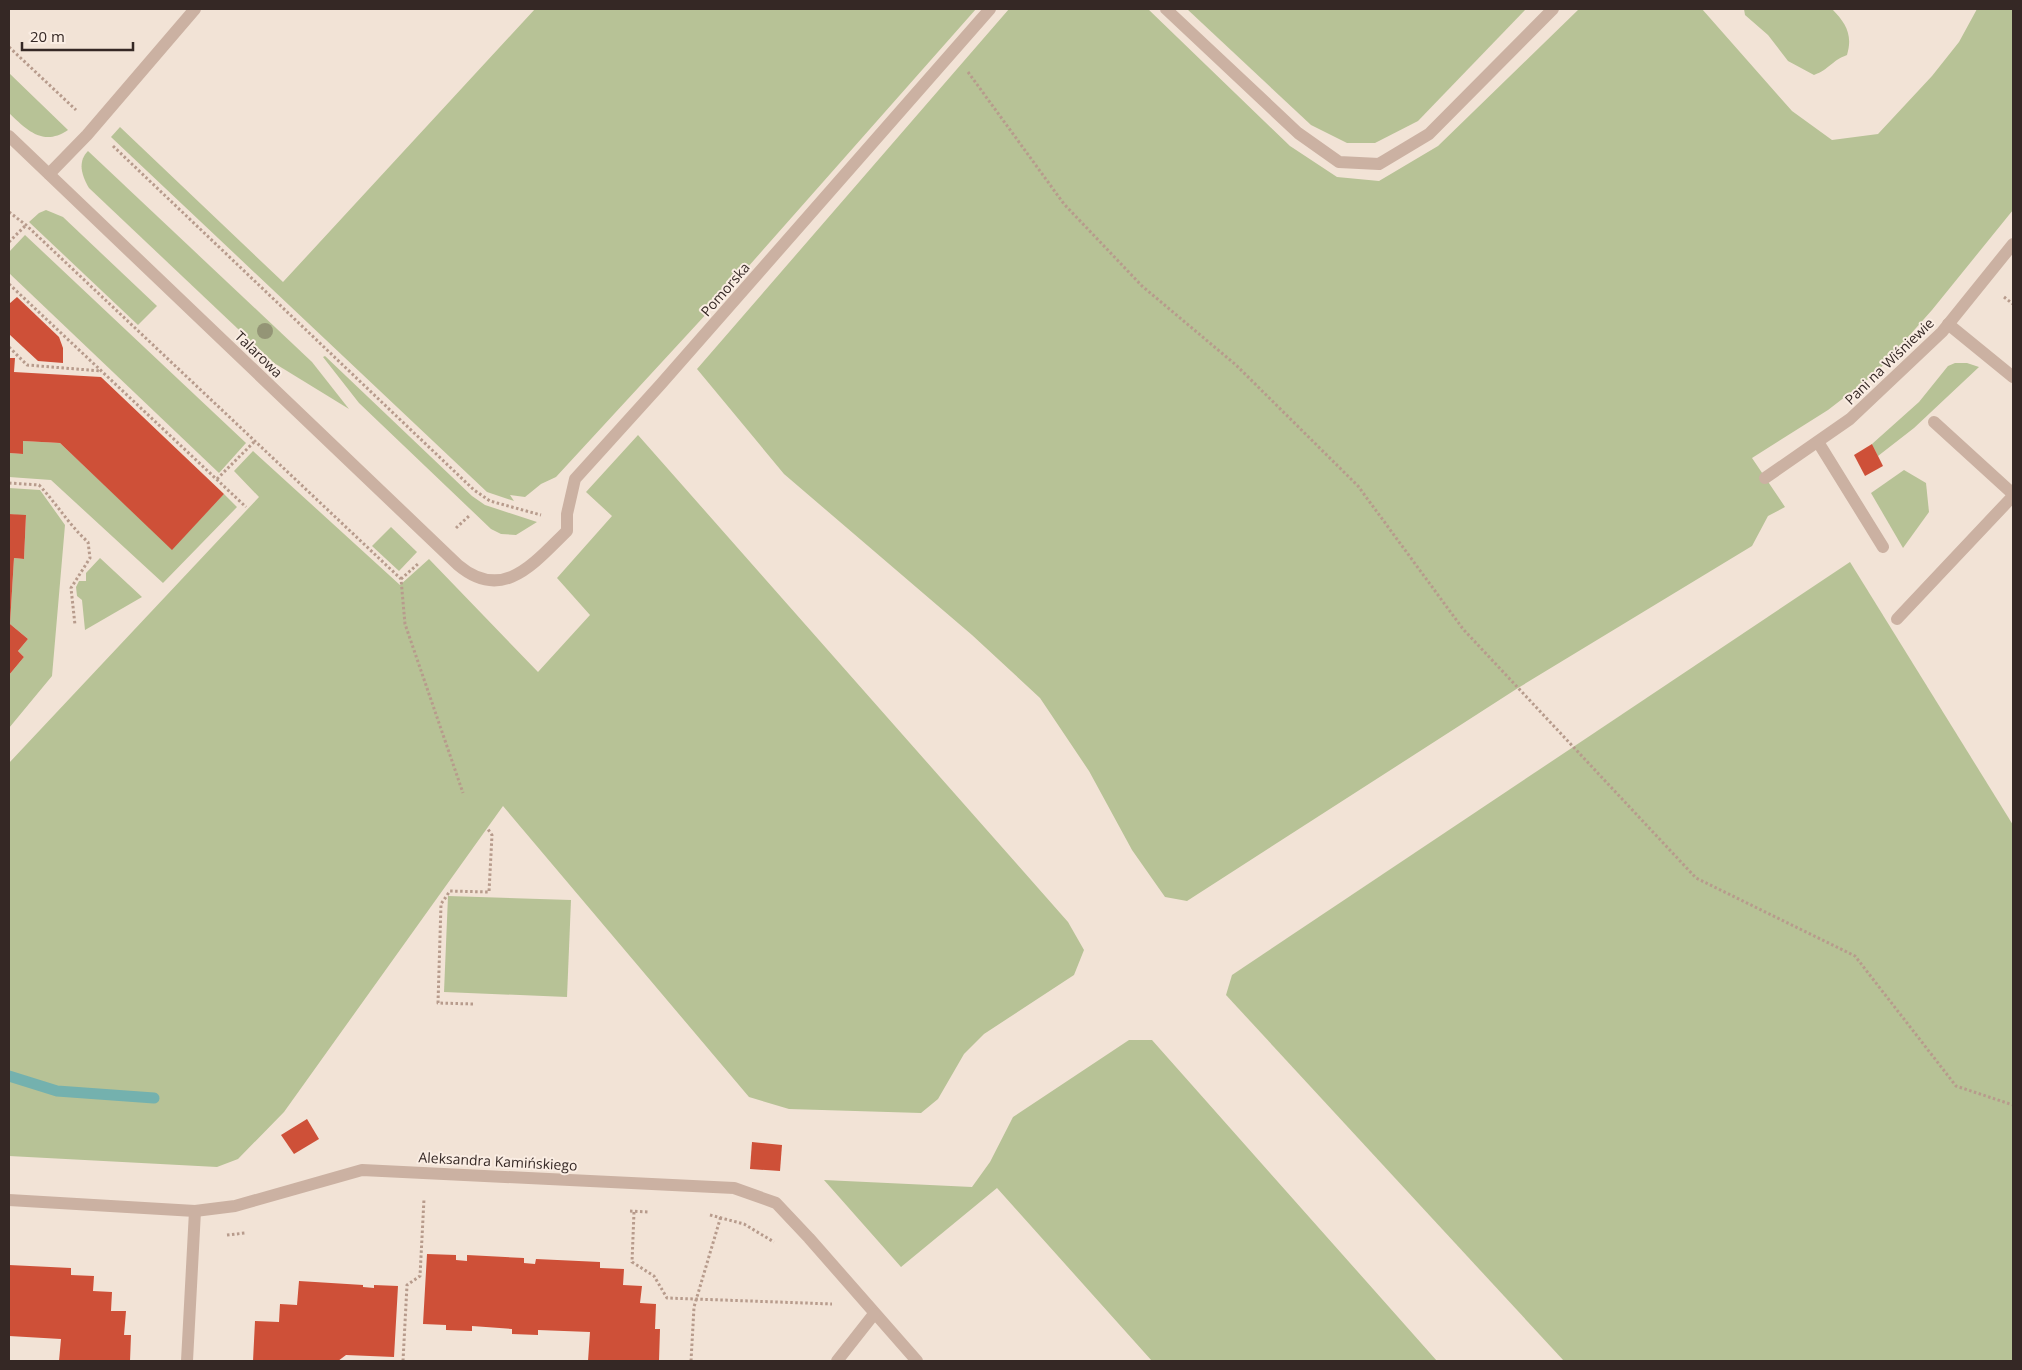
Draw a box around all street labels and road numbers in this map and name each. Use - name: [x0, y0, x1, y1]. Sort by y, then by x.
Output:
- street label: Pomorska: [696, 258, 754, 320]
- street label: Pani na Wiśniewie: [1840, 313, 1938, 409]
- street label: Talarowa: [231, 326, 287, 382]
- street label: Aleksandra Kamińskiego: [418, 1147, 578, 1175]

